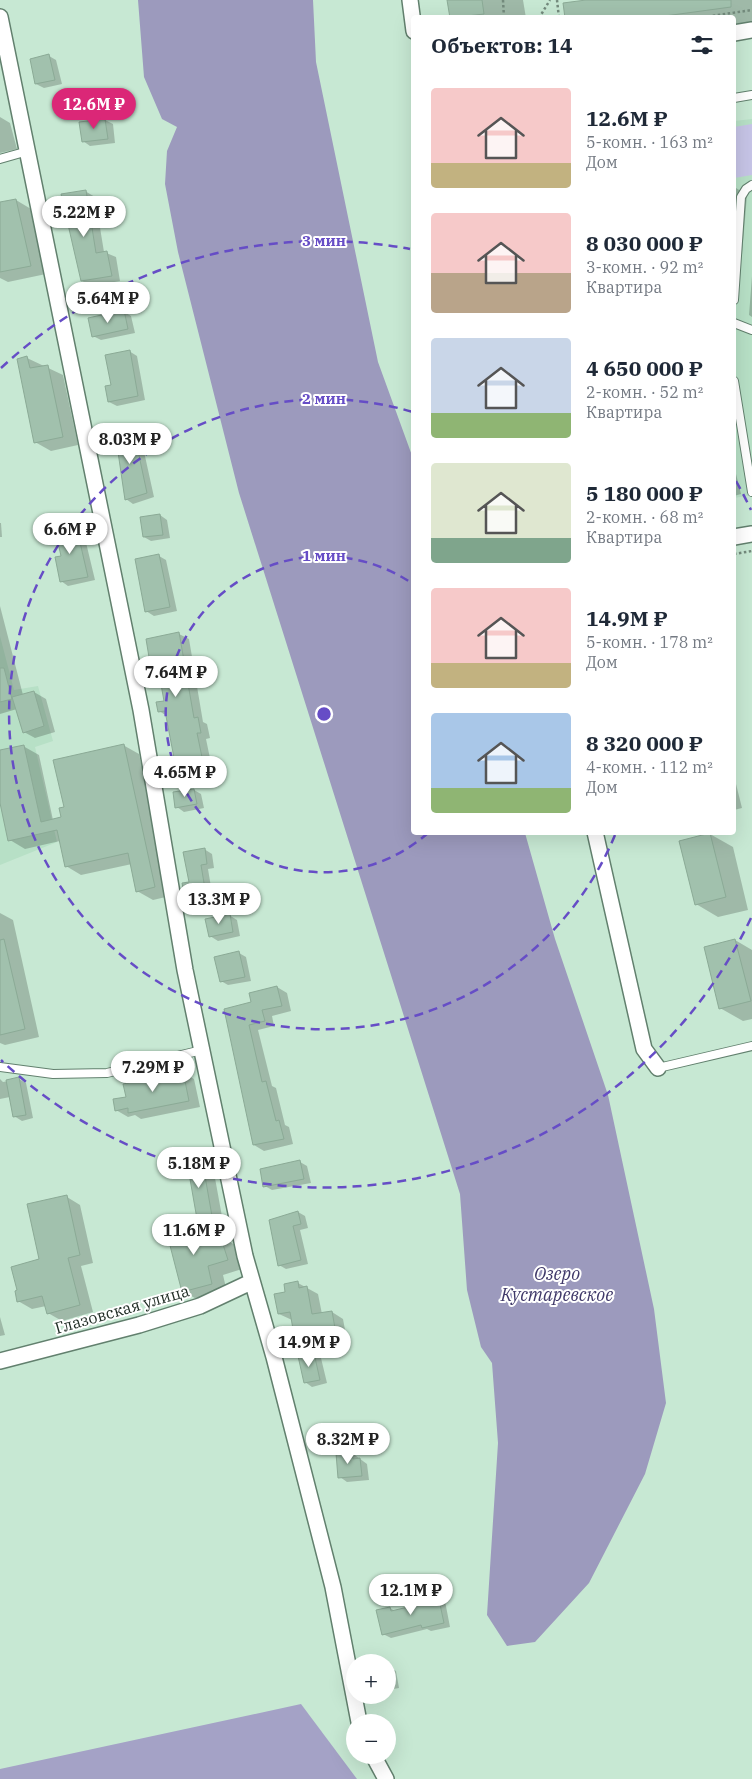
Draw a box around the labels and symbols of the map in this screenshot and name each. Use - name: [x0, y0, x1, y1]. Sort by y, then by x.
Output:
- pin: 12.6M ₽: [48, 88, 140, 130]
- pin: 5.22M ₽: [38, 196, 130, 238]
- text: 3 мин: [302, 231, 346, 250]
- pin: 5.64M ₽: [62, 282, 154, 324]
- text: 2 мин: [302, 389, 346, 408]
- pin: 8.03M ₽: [84, 422, 176, 465]
- pin: 6.6M ₽: [29, 512, 111, 555]
- text: 1 мин: [302, 546, 346, 565]
- pin: 7.64M ₽: [130, 656, 222, 698]
- centre of rings: [315, 705, 333, 723]
- pin: 4.65M ₽: [139, 756, 231, 798]
- pin: 13.3M ₽: [173, 882, 265, 925]
- pin: 7.29M ₽: [107, 1050, 199, 1093]
- pin: 5.18M ₽: [153, 1146, 245, 1189]
- pin: 11.6M ₽: [148, 1214, 240, 1256]
- water label: Озеро Кустаревское: [500, 1262, 613, 1306]
- street label: Глазовская улица: [52, 1280, 192, 1338]
- pin: 14.9M ₽: [263, 1326, 355, 1368]
- pin: 8.32M ₽: [302, 1422, 394, 1465]
- pin: 12.1M ₽: [365, 1574, 457, 1616]

